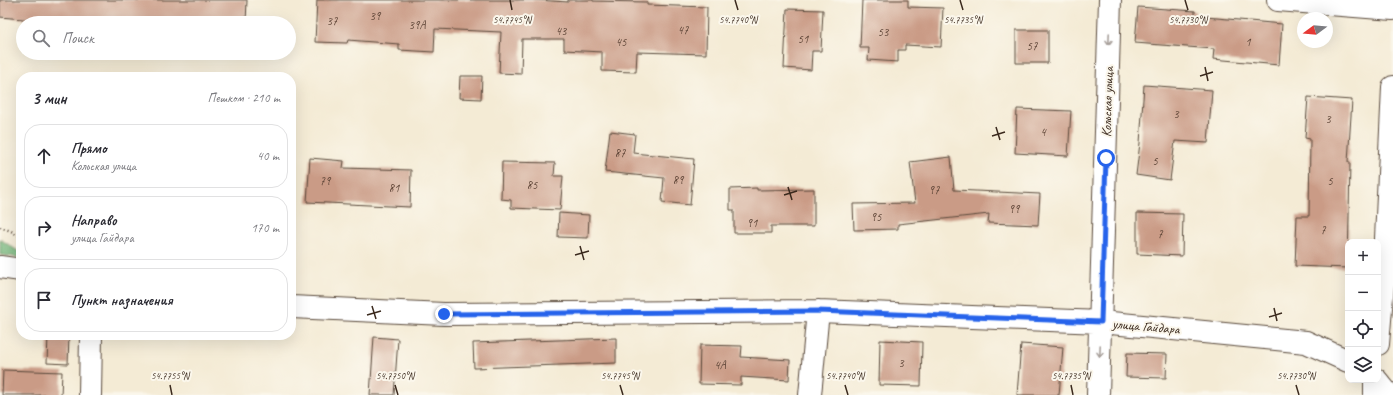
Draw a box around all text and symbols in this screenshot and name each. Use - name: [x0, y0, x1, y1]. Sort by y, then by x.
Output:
- house number: 39: [370, 8, 382, 24]
- north arrow: [1297, 12, 1333, 48]
- house number: 37: [327, 13, 338, 29]
- text: 54.7745°N: [493, 13, 533, 26]
- text: 54.7740°N: [719, 13, 759, 26]
- text: 54.7735°N: [944, 13, 984, 26]
- text: 54.7730°N: [1169, 13, 1209, 26]
- search box: [16, 16, 296, 60]
- house number: 39А: [409, 17, 426, 33]
- house number: 47: [678, 22, 689, 38]
- house number: 43: [556, 23, 568, 39]
- house number: 53: [878, 24, 890, 40]
- icon: search: [30, 27, 52, 49]
- text: Поиск: [62, 29, 94, 48]
- house number: 51: [798, 31, 809, 47]
- one-way arrow: [1105, 32, 1113, 45]
- house number: 45: [616, 34, 627, 50]
- house number: 1: [1245, 34, 1251, 50]
- house number: 57: [1027, 38, 1038, 54]
- street label: Кольская улица: [1098, 65, 1117, 137]
- text: 3 мин: [32, 88, 67, 109]
- text: Пешком · 210 m: [207, 90, 280, 106]
- house number: 3: [1173, 106, 1180, 122]
- house number: 3: [1325, 111, 1332, 127]
- house number: 4: [1040, 124, 1047, 140]
- text: Прямо: [71, 139, 107, 158]
- icon: ahead: [33, 145, 55, 167]
- house number: 87: [615, 145, 626, 161]
- text: 40 m: [257, 148, 279, 164]
- route start: [1097, 149, 1115, 167]
- house number: 5: [1152, 153, 1158, 169]
- text: Кольская улица: [71, 158, 136, 174]
- house number: 89: [673, 172, 685, 188]
- house number: 79: [320, 173, 332, 189]
- house number: 5: [1327, 173, 1333, 189]
- house number: 85: [527, 177, 538, 193]
- house number: 81: [389, 180, 400, 196]
- house number: 97: [929, 182, 940, 198]
- house number: 99: [1009, 201, 1021, 217]
- house number: 95: [871, 209, 882, 225]
- text: Направо: [71, 211, 117, 230]
- house number: 91: [747, 215, 758, 231]
- icon: right: [33, 217, 55, 239]
- text: 170 m: [251, 220, 279, 236]
- house number: 7: [1320, 222, 1326, 238]
- house number: 7: [1157, 226, 1163, 242]
- text: улица Гайдара: [71, 230, 134, 246]
- map controls: [1345, 239, 1381, 383]
- button: +: [1345, 239, 1381, 275]
- button: −: [1345, 275, 1381, 311]
- icon: arrive: [33, 289, 55, 311]
- text: Пункт назначения: [71, 291, 173, 310]
- route end: [435, 305, 453, 323]
- button: locate: [1345, 311, 1381, 347]
- street label: улица Гайдара: [1111, 315, 1182, 338]
- one-way arrow: [1096, 344, 1104, 357]
- button: layers: [1345, 347, 1381, 383]
- house number: 3: [898, 355, 905, 371]
- house number: 4А: [714, 357, 727, 373]
- text: 54.7755°N: [151, 369, 191, 382]
- text: 54.7750°N: [376, 369, 416, 382]
- text: 54.7745°N: [601, 369, 641, 382]
- text: 54.7740°N: [826, 369, 866, 382]
- text: 54.7735°N: [1052, 369, 1092, 382]
- text: 54.7730°N: [1277, 369, 1317, 382]

